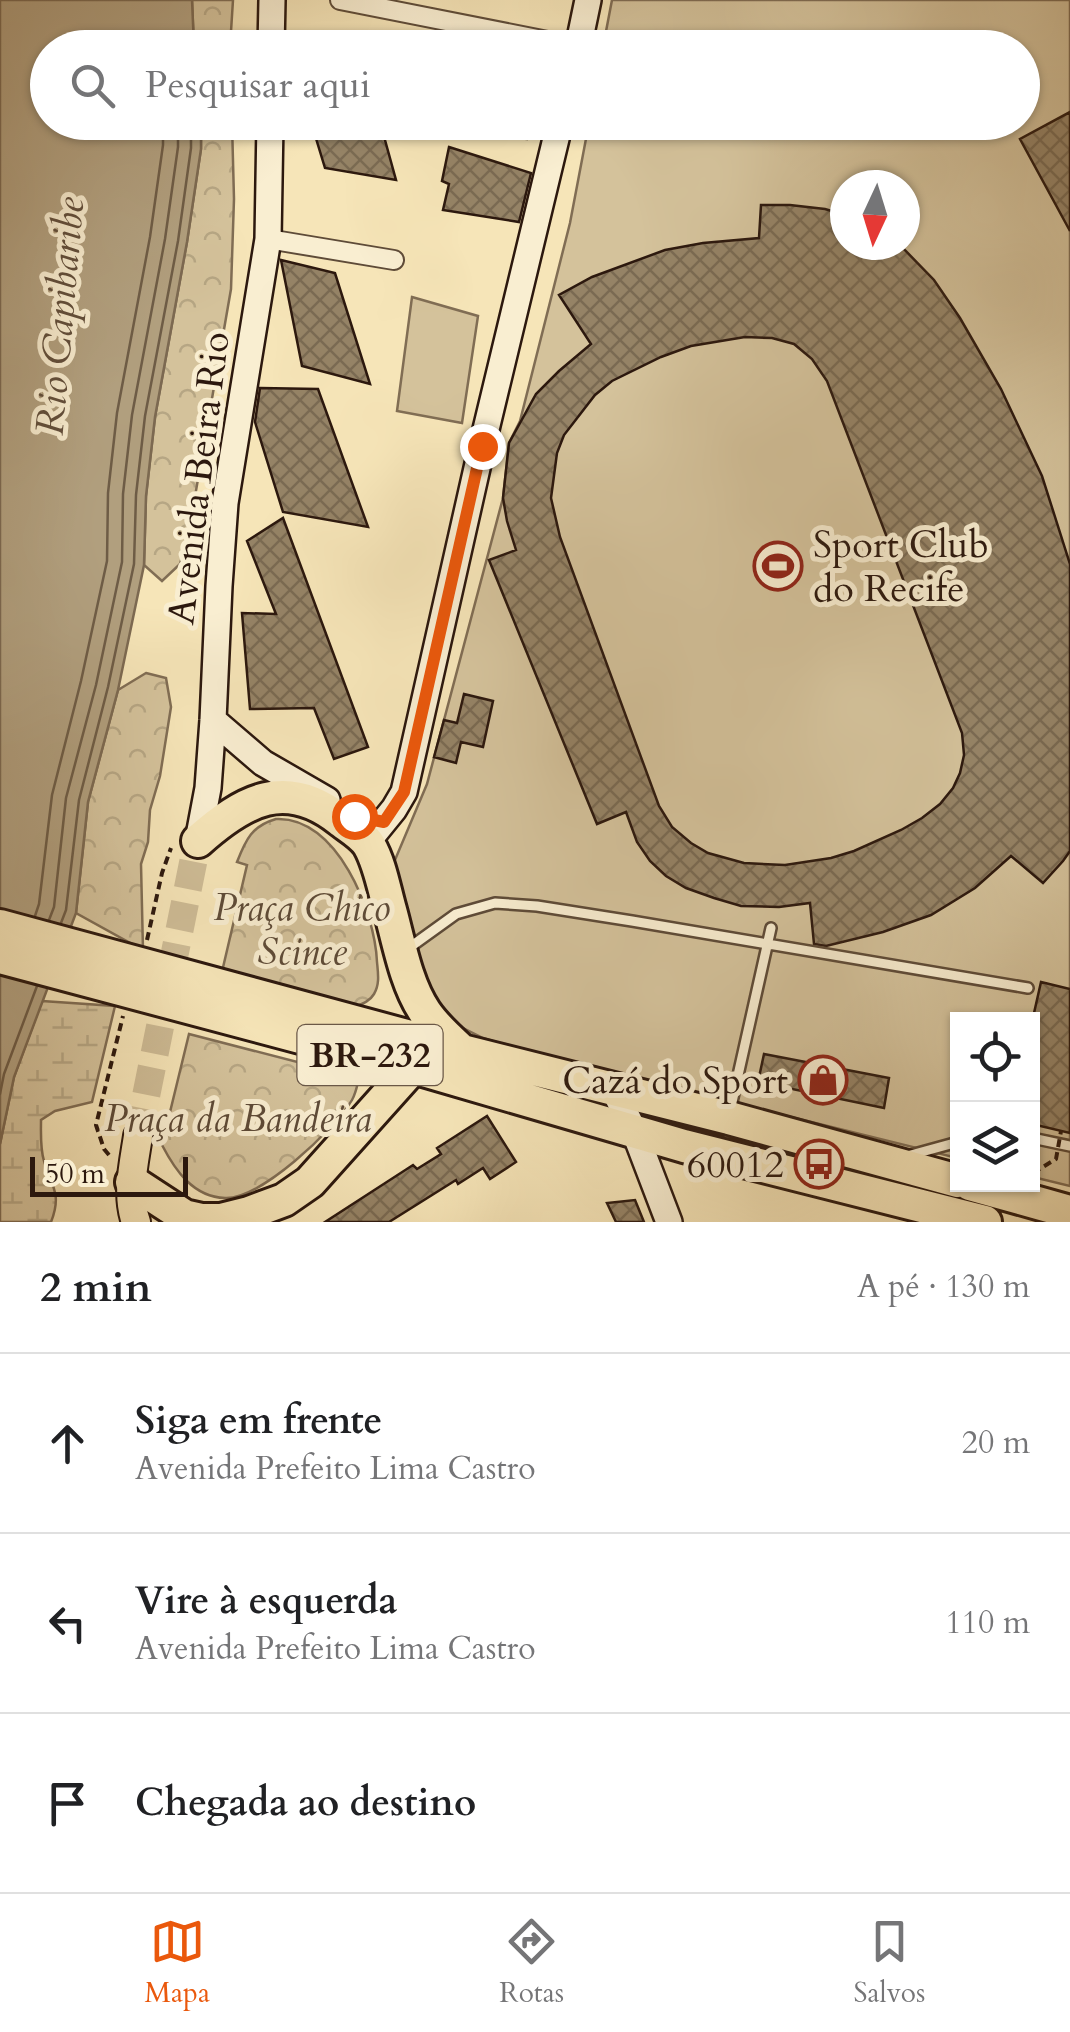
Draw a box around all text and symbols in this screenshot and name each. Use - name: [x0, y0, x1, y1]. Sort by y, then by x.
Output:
- search box: [30, 30, 1040, 140]
- icon: search: [65, 58, 120, 113]
- text: Pesquisar aqui: [145, 59, 371, 111]
- north arrow: [830, 170, 920, 260]
- water label: Rio Capibaribe: [23, 194, 98, 437]
- street label: Avenida Beira Rio: [155, 329, 243, 627]
- route end: [460, 424, 506, 470]
- place label: Sport Club do Recife: [813, 519, 989, 615]
- sports icon: Sport Club do Recife: [752, 540, 804, 592]
- route start: [332, 794, 378, 840]
- park label: Praça Chico Scince: [214, 882, 390, 978]
- map controls: [950, 1012, 1040, 1192]
- button: locate: [950, 1012, 1040, 1102]
- road number: BR-232: [298, 1025, 442, 1085]
- shop icon: Cazá do Sport: [797, 1054, 849, 1106]
- place label: Cazá do Sport: [562, 1055, 788, 1107]
- park label: Praça da Bandeira: [104, 1093, 372, 1145]
- button: layers: [950, 1102, 1040, 1192]
- bus stop icon: 60012: [793, 1138, 845, 1190]
- place label: 60012: [687, 1139, 784, 1191]
- scale bar: [30, 1152, 188, 1196]
- text: 50 m: [45, 1155, 105, 1193]
- text: 2 min: [40, 1259, 152, 1316]
- text: A pé · 130 m: [857, 1265, 1030, 1309]
- text: Siga em frente: [135, 1395, 382, 1447]
- icon: ahead: [40, 1416, 95, 1471]
- text: 20 m: [962, 1421, 1030, 1465]
- text: Avenida Prefeito Lima Castro: [135, 1447, 535, 1491]
- text: Vire à esquerda: [135, 1575, 397, 1627]
- icon: left: [40, 1596, 95, 1651]
- text: 110 m: [945, 1601, 1030, 1645]
- text: Avenida Prefeito Lima Castro: [135, 1627, 535, 1671]
- icon: arrive: [40, 1776, 95, 1831]
- text: Chegada ao destino: [135, 1777, 476, 1829]
- tab: Mapa: [145, 1914, 210, 2012]
- tab: Rotas: [499, 1914, 564, 2012]
- tab: Salvos: [853, 1914, 925, 2012]

